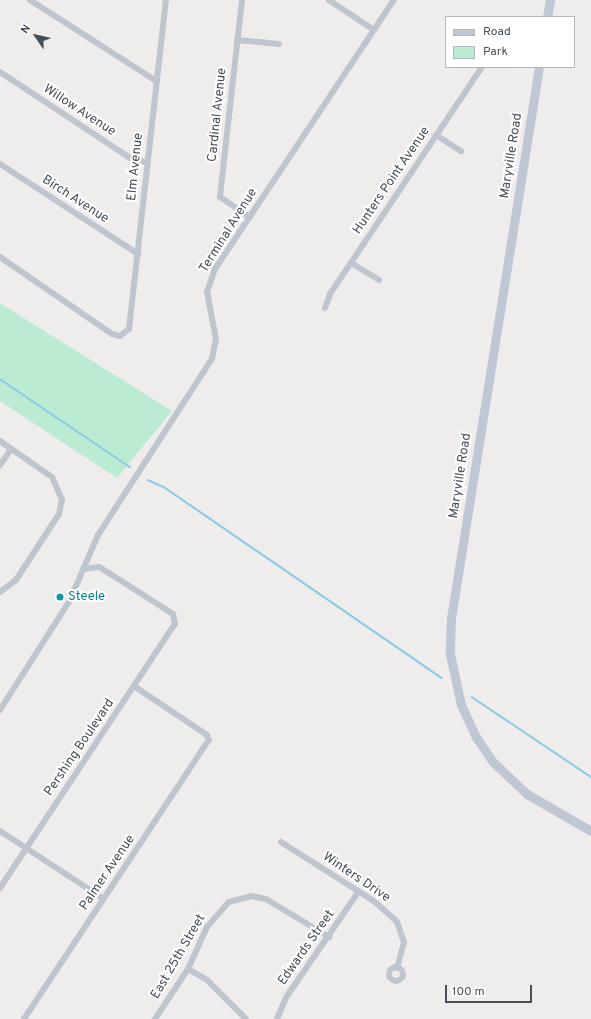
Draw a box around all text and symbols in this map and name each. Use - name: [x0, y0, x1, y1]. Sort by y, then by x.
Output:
- north arrow: [16, 16, 56, 56]
- legend: [445, 16, 575, 68]
- text: N: [18, 22, 34, 36]
- text: Road: [483, 24, 511, 40]
- text: Park: [483, 44, 508, 60]
- street label: Cardinal Avenue: [205, 67, 231, 163]
- street label: Willow Avenue: [40, 82, 118, 140]
- street label: Maryville Road: [498, 112, 526, 200]
- street label: Hunters Point Avenue: [350, 124, 434, 238]
- street label: Elm Avenue: [125, 132, 147, 202]
- street label: Birch Avenue: [39, 173, 111, 227]
- street label: Terminal Avenue: [197, 186, 261, 276]
- street label: Maryville Road: [447, 432, 475, 520]
- place label: Steele: [68, 589, 105, 605]
- marker: Steele: [55, 592, 65, 602]
- street label: Pershing Boulevard: [42, 697, 118, 799]
- street label: Palmer Avenue: [77, 832, 139, 914]
- street label: Winters Drive: [319, 850, 393, 906]
- street label: Edwards Street: [275, 908, 339, 988]
- street label: East 25th Street: [148, 912, 210, 1002]
- scale bar: [447, 977, 534, 1003]
- text: 100 m: [452, 984, 485, 1000]

